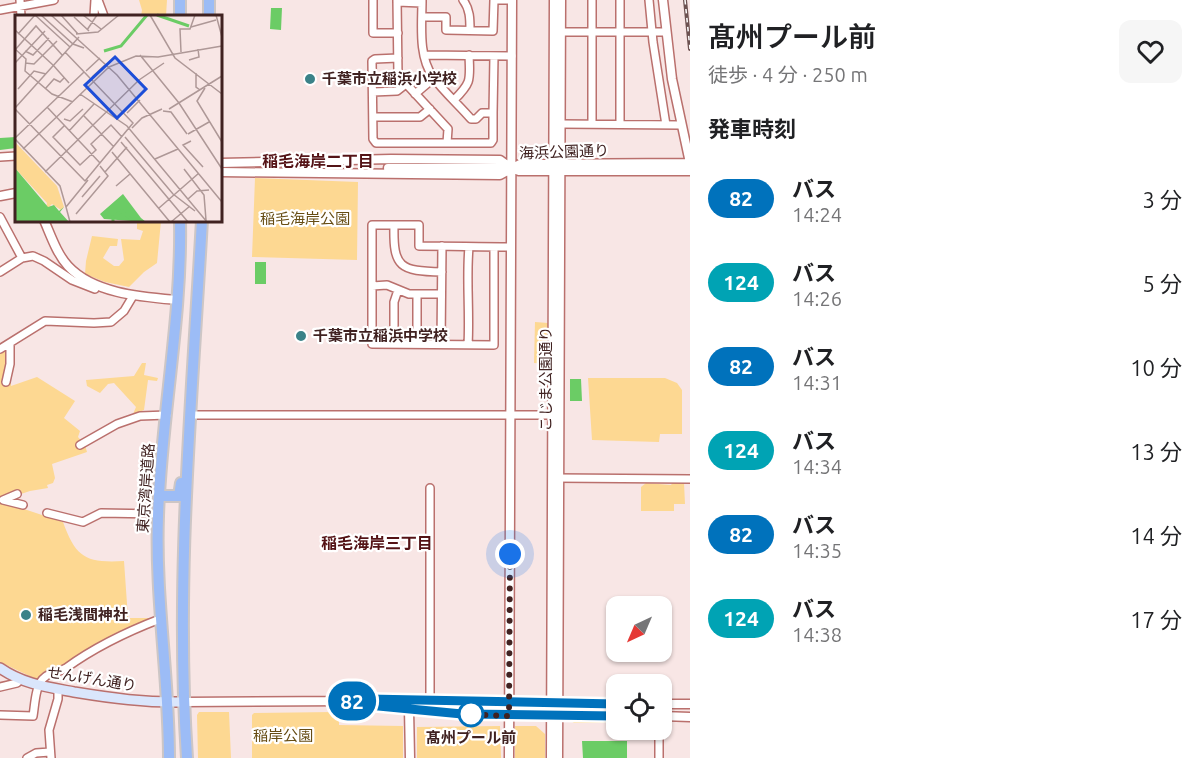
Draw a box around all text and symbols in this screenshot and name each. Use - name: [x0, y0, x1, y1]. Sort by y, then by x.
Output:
- inset map: [15, 15, 222, 222]
- button: heart: [1119, 20, 1182, 83]
- text: 髙州プール前: [708, 21, 876, 52]
- text: 徒歩 · 4 分 · 250 m: [708, 63, 868, 86]
- place label: 千葉市立稲浜小学校: [322, 70, 457, 87]
- marker: 千葉市立稲浜小学校: [303, 72, 317, 86]
- text: 発車時刻: [708, 116, 796, 141]
- street label: 海浜公園通り: [519, 141, 609, 162]
- district label: 稲毛海岸二丁目: [262, 152, 374, 170]
- text: バス: [792, 176, 836, 201]
- text: 82: [729, 186, 753, 210]
- text: 3 分: [1143, 187, 1182, 212]
- text: 14:24: [792, 203, 842, 226]
- park label: 稲毛海岸公園: [260, 210, 350, 227]
- text: バス: [792, 260, 836, 285]
- text: 124: [723, 270, 759, 294]
- text: 5 分: [1143, 271, 1182, 296]
- text: 14:26: [792, 287, 842, 310]
- street label: こじま公園通り: [537, 326, 554, 432]
- place label: 千葉市立稲浜中学校: [313, 327, 448, 344]
- marker: 千葉市立稲浜中学校: [294, 329, 308, 343]
- text: バス: [792, 344, 836, 369]
- text: 82: [729, 354, 753, 378]
- text: 10 分: [1130, 355, 1182, 380]
- text: 14:31: [792, 371, 842, 394]
- text: バス: [792, 428, 836, 453]
- text: 124: [723, 438, 759, 462]
- text: 13 分: [1130, 439, 1182, 464]
- street label: 東京湾岸道路: [134, 442, 157, 533]
- text: 14:34: [792, 455, 842, 478]
- text: バス: [792, 512, 836, 537]
- text: 82: [729, 522, 753, 546]
- text: 14 分: [1130, 523, 1182, 548]
- district label: 稲毛海岸三丁目: [321, 534, 433, 552]
- your location: [495, 539, 525, 569]
- text: 14:35: [792, 539, 842, 562]
- north arrow: [606, 596, 672, 662]
- map controls: [606, 596, 672, 740]
- text: バス: [792, 596, 836, 621]
- place label: 稲毛浅間神社: [38, 606, 128, 623]
- text: 124: [723, 606, 759, 630]
- text: 17 分: [1130, 607, 1182, 632]
- marker: 稲毛浅間神社: [19, 608, 33, 622]
- text: 14:38: [792, 623, 842, 646]
- street label: せんげん通り: [46, 663, 138, 694]
- button: locate: [606, 674, 672, 740]
- line badge: 82: [325, 682, 379, 720]
- text: 82: [340, 689, 364, 713]
- marker: 髙州プール前: [458, 701, 484, 727]
- park label: 稲岸公園: [253, 727, 313, 744]
- place label: 髙州プール前: [426, 729, 516, 746]

